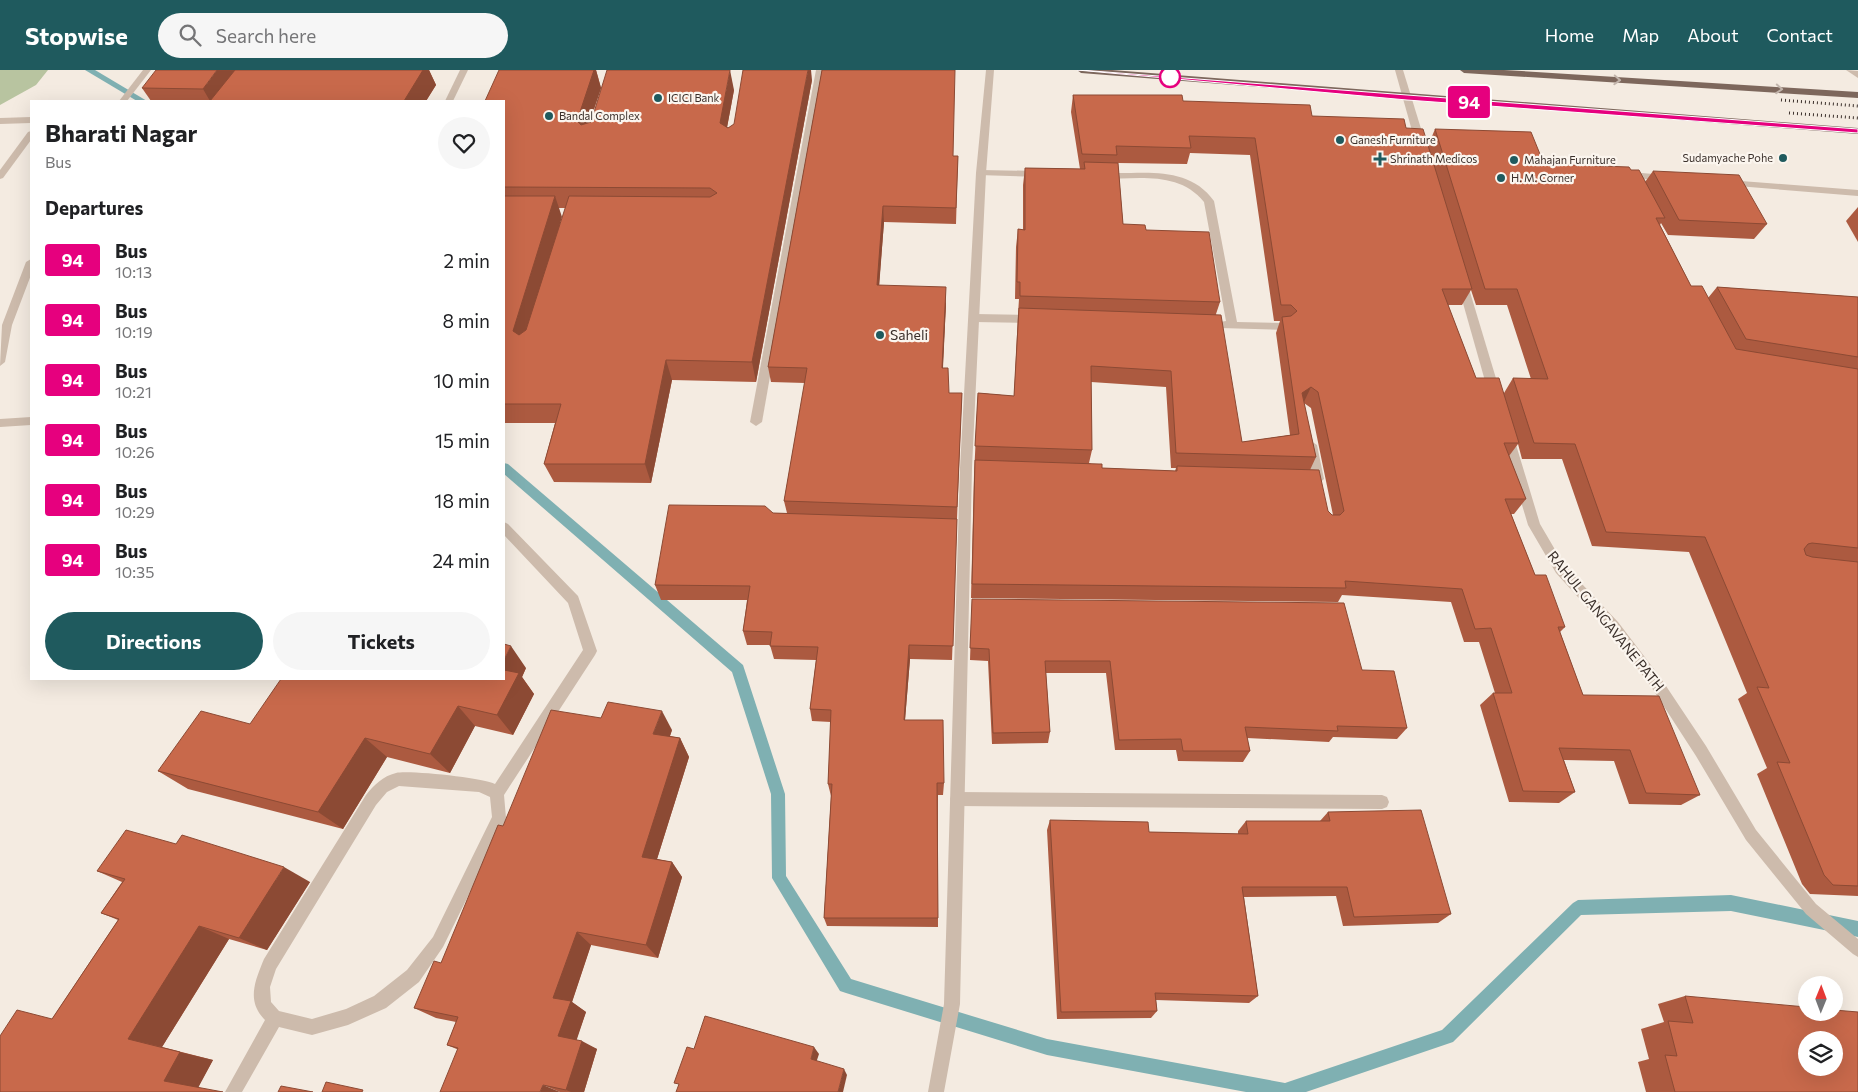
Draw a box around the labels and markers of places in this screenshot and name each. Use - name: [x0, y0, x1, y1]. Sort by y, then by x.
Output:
- unlabelled marker: [1159, 66, 1181, 88]
- place label: ICICI Bank: [668, 91, 720, 104]
- marker: ICICI Bank: [652, 92, 664, 104]
- place label: Bandal Complex: [559, 109, 640, 122]
- marker: Bandal Complex: [543, 110, 555, 122]
- place label: Ganesh Furniture: [1350, 133, 1436, 146]
- marker: Ganesh Furniture: [1334, 134, 1346, 146]
- place label: Sudamyache Pohe: [1682, 151, 1773, 164]
- place label: Shrinath Medicos: [1390, 152, 1477, 165]
- marker: Sudamyache Pohe: [1777, 152, 1789, 164]
- marker: Shrinath Medicos: [1374, 153, 1386, 165]
- place label: Mahajan Furniture: [1524, 153, 1616, 166]
- marker: Mahajan Furniture: [1508, 154, 1520, 166]
- place label: H. M. Corner: [1511, 171, 1575, 184]
- marker: H. M. Corner: [1495, 172, 1507, 184]
- place label: Saheli: [890, 326, 928, 343]
- marker: Saheli: [874, 329, 886, 341]

